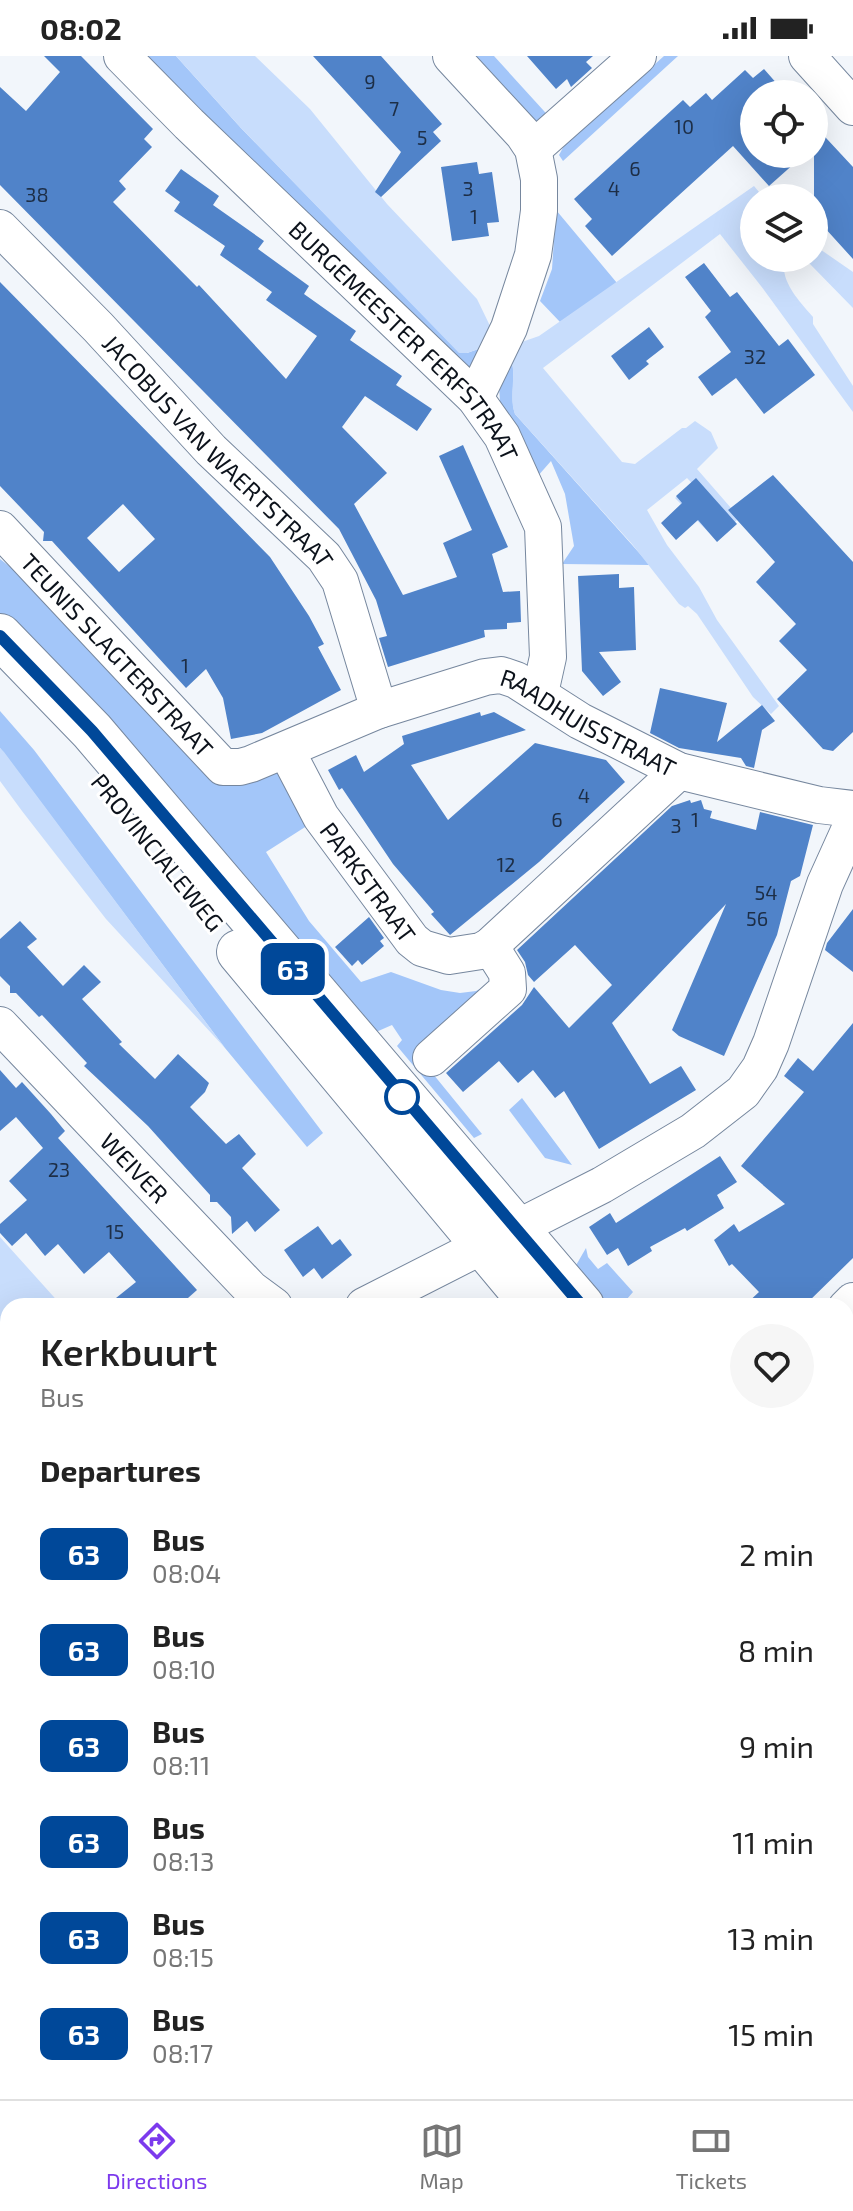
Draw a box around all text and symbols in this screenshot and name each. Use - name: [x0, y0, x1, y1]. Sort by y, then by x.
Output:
- text: 08:02: [40, 10, 122, 46]
- house number: 9: [364, 69, 376, 93]
- map controls: [740, 80, 828, 272]
- button: locate: [740, 80, 828, 168]
- house number: 7: [389, 96, 399, 120]
- house number: 10: [674, 114, 694, 138]
- house number: 5: [417, 125, 427, 149]
- house number: 6: [629, 156, 641, 180]
- house number: 3: [462, 176, 474, 200]
- house number: 4: [608, 176, 620, 200]
- house number: 38: [25, 182, 49, 206]
- button: layers: [740, 184, 828, 272]
- house number: 1: [470, 204, 478, 228]
- street label: BURGEMEESTER FERFSTRAAT: [284, 214, 525, 465]
- street label: JACOBUS VAN WAERTSTRAAT: [97, 328, 341, 572]
- house number: 32: [744, 344, 766, 368]
- street label: TEUNIS SLAGTERSTRAAT: [15, 547, 220, 762]
- house number: 1: [181, 653, 189, 677]
- street label: RAADHUISSTRAAT: [497, 662, 681, 782]
- street label: PROVINCIALEWEG: [86, 767, 230, 937]
- house number: 4: [578, 783, 590, 807]
- house number: 6: [551, 807, 563, 831]
- house number: 1: [691, 807, 699, 831]
- house number: 3: [670, 813, 682, 837]
- street label: PARKSTRAAT: [315, 816, 423, 947]
- house number: 12: [496, 852, 516, 876]
- house number: 54: [754, 880, 778, 904]
- house number: 56: [746, 906, 768, 930]
- line badge: 63: [257, 943, 329, 995]
- text: 63: [277, 952, 309, 986]
- unlabelled marker: [385, 1080, 419, 1114]
- street label: WEIVER: [95, 1126, 175, 1208]
- house number: 23: [48, 1157, 70, 1181]
- house number: 15: [106, 1219, 124, 1243]
- button: heart: [730, 1324, 814, 1408]
- text: Kerkbuurt: [40, 1328, 217, 1374]
- text: Bus: [40, 1381, 84, 1412]
- text: Departures: [40, 1452, 201, 1488]
- text: Bus: [152, 1521, 205, 1557]
- text: 2 min: [739, 1536, 814, 1572]
- text: 63: [68, 1537, 100, 1571]
- text: 08:04: [152, 1557, 221, 1588]
- text: Bus: [152, 1617, 205, 1653]
- text: 8 min: [738, 1632, 814, 1668]
- text: 63: [68, 1633, 100, 1667]
- text: 08:10: [152, 1653, 216, 1684]
- text: Bus: [152, 1713, 205, 1749]
- text: 9 min: [739, 1728, 814, 1764]
- text: 63: [68, 1729, 100, 1763]
- text: 08:11: [152, 1749, 210, 1780]
- text: Bus: [152, 1809, 205, 1845]
- text: 11 min: [732, 1824, 814, 1860]
- text: 63: [68, 1825, 100, 1859]
- text: 08:13: [152, 1845, 214, 1876]
- text: Bus: [152, 1905, 205, 1941]
- text: 13 min: [728, 1920, 814, 1956]
- text: 63: [68, 1921, 100, 1955]
- text: 08:15: [152, 1941, 214, 1972]
- text: Bus: [152, 2001, 205, 2037]
- text: 15 min: [728, 2016, 814, 2052]
- text: 63: [68, 2017, 100, 2051]
- text: 08:17: [152, 2037, 213, 2068]
- tab: Directions: [106, 2119, 207, 2193]
- tab: Map: [420, 2119, 464, 2193]
- tab: Tickets: [676, 2119, 747, 2193]

